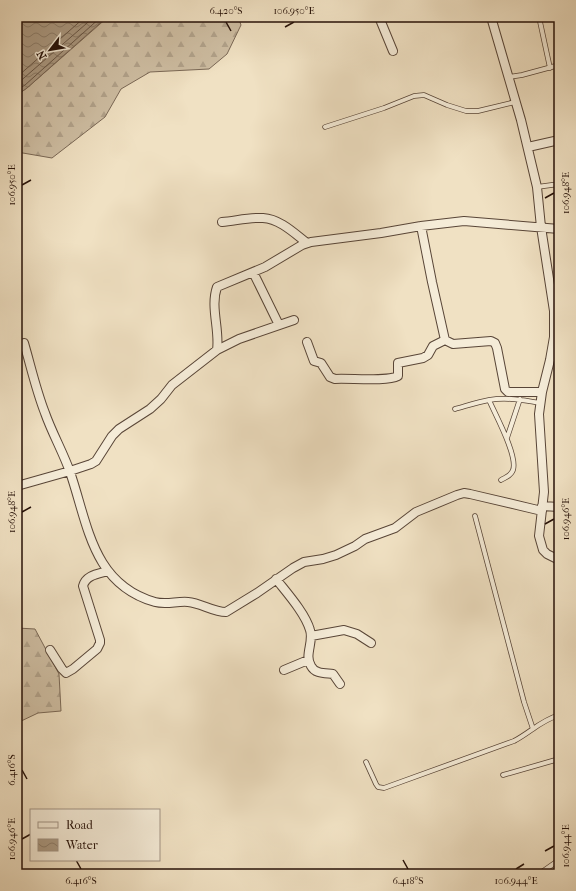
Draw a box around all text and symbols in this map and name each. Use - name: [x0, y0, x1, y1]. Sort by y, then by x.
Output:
- text: 6.420°S: [210, 5, 242, 17]
- text: 106.950°E: [273, 5, 315, 17]
- north arrow: [30, 30, 70, 70]
- text: N: [34, 47, 50, 62]
- text: 106.950°E: [6, 164, 18, 206]
- text: 106.948°E: [560, 172, 572, 214]
- text: 106.948°E: [6, 491, 18, 533]
- text: 106.946°E: [560, 498, 572, 540]
- text: 6.416°S: [6, 754, 18, 786]
- legend: [30, 809, 160, 861]
- text: 106.946°E: [6, 818, 18, 860]
- text: Road: [66, 818, 93, 832]
- text: 106.944°E: [560, 824, 572, 868]
- text: Water: [65, 838, 99, 852]
- text: 6.416°S: [65, 875, 97, 887]
- text: 6.418°S: [393, 875, 423, 887]
- text: 106.944°E: [494, 875, 538, 887]

